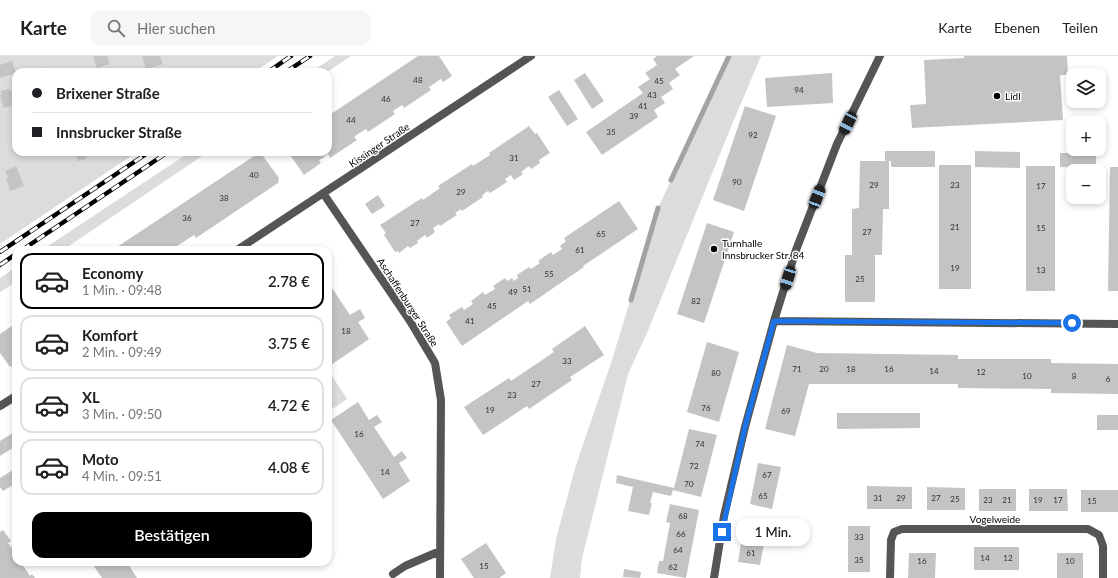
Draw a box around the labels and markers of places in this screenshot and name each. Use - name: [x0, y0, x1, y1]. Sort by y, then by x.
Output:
- place label: Lidl: [1005, 90, 1021, 102]
- marker: Lidl: [992, 91, 1002, 101]
- place label: Turnhalle Innsbrucker Str. 84: [722, 237, 805, 261]
- marker: Turnhalle Innsbrucker Str. 84: [709, 244, 719, 254]

